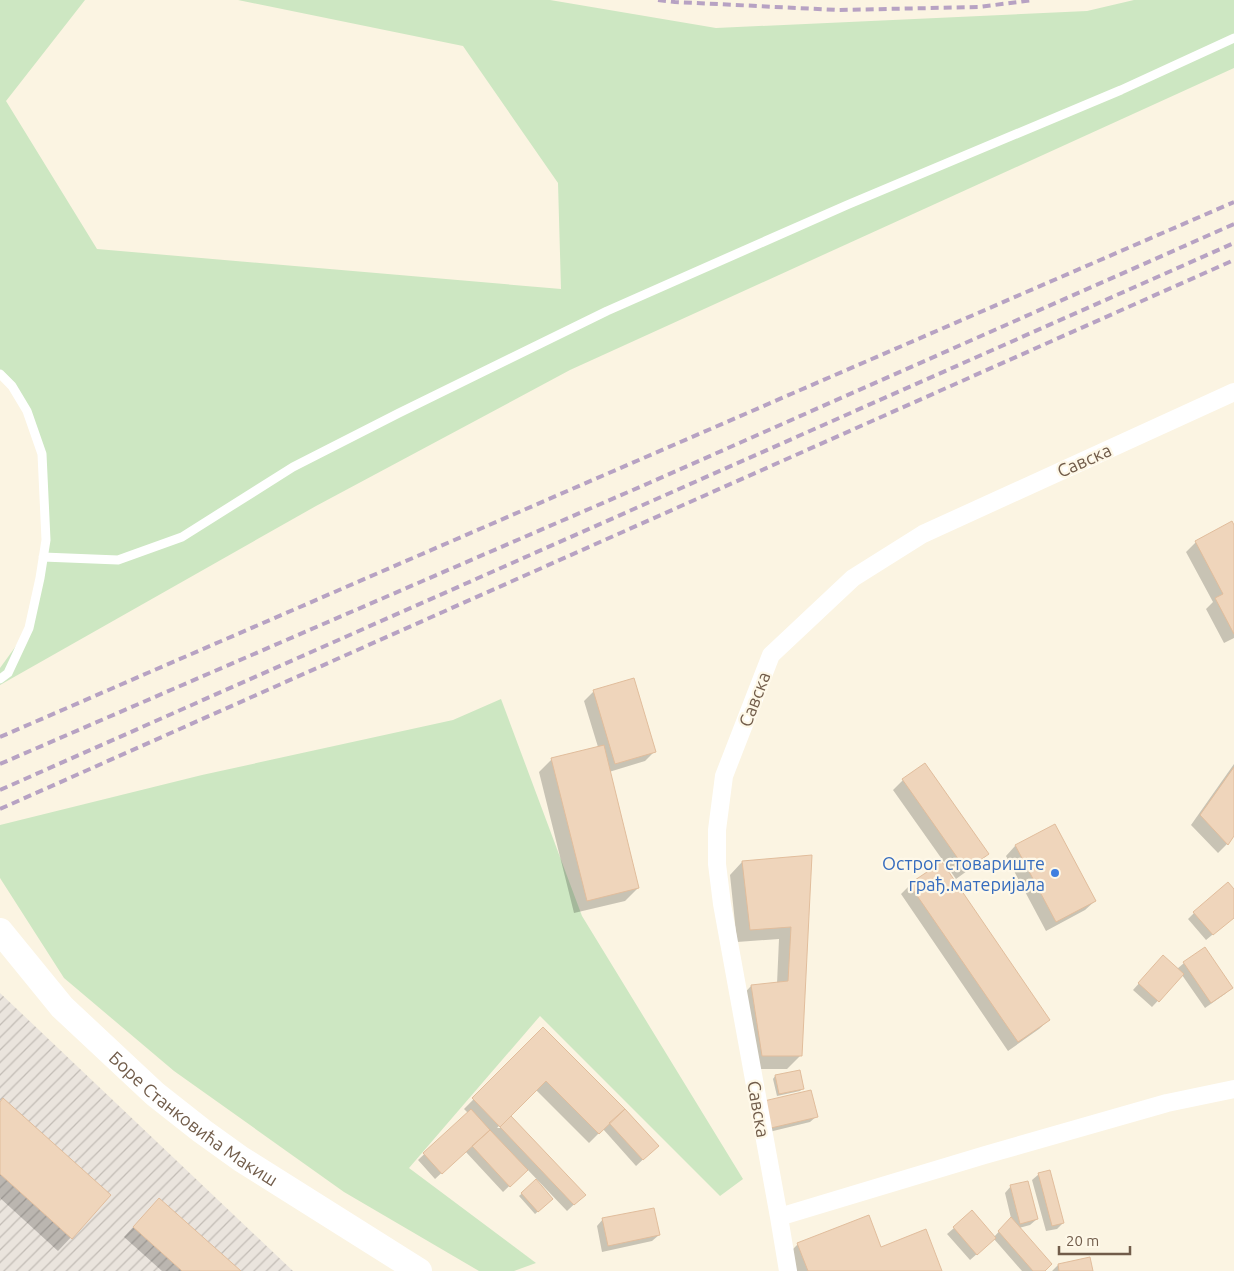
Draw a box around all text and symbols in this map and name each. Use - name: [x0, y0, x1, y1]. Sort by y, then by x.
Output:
- street label: Савска: [1054, 439, 1114, 481]
- street label: Савска: [734, 669, 774, 729]
- place label: Острог стовариште грађ.материјала: [882, 853, 1045, 895]
- marker: Острог стовариште грађ.материјала: [1049, 867, 1061, 879]
- street label: Боре Станковића Макиш: [106, 1047, 282, 1190]
- street label: Савска: [744, 1079, 774, 1139]
- scale bar: [1059, 1224, 1130, 1256]
- text: 20 m: [1066, 1232, 1099, 1249]

